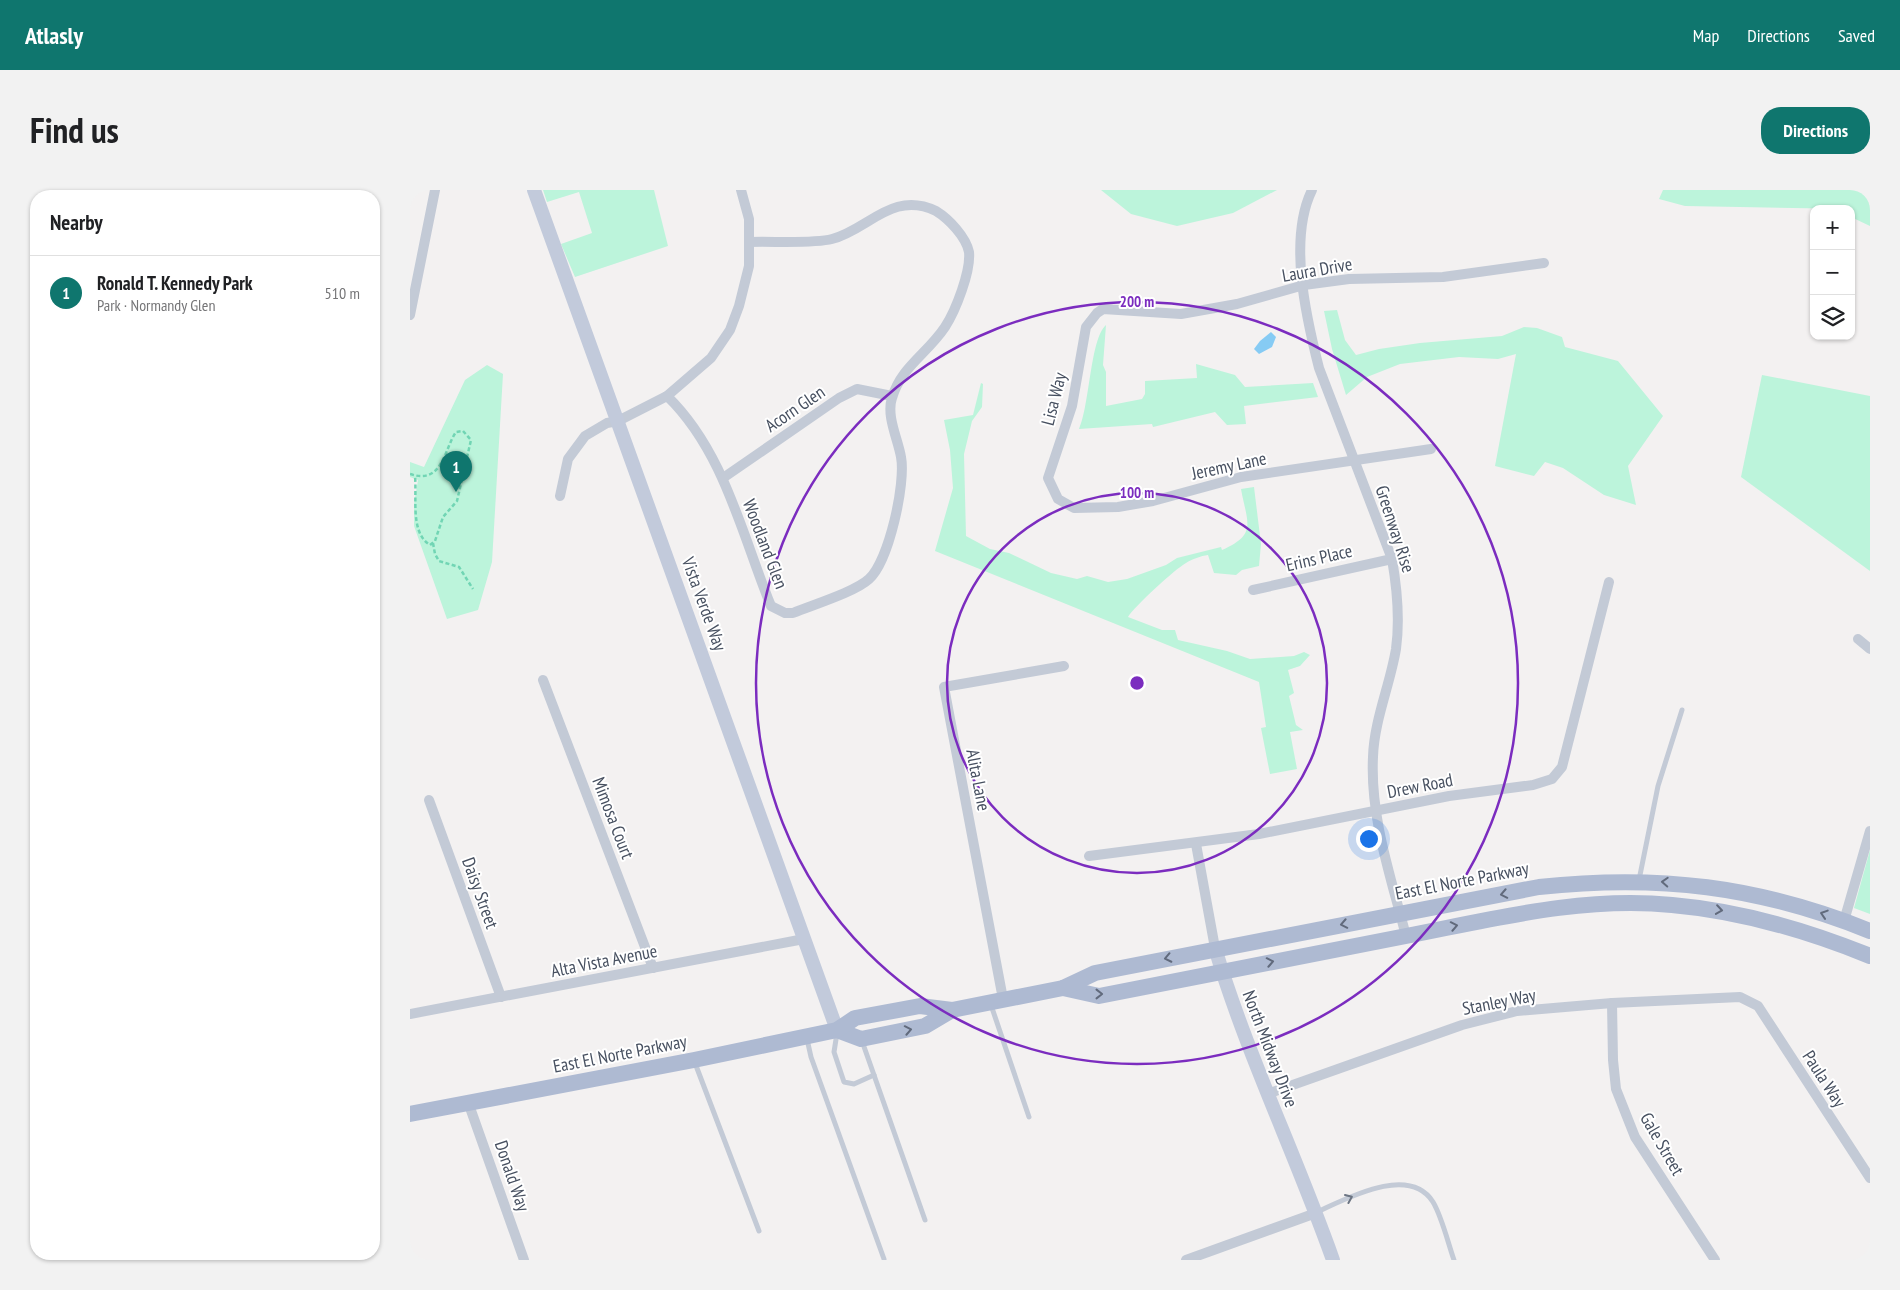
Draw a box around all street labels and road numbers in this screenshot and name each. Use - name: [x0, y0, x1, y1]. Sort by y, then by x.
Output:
- street label: Laura Drive: [1280, 252, 1354, 287]
- street label: Lisa Way: [1036, 370, 1071, 428]
- street label: Acorn Glen: [760, 380, 829, 437]
- street label: Jeremy Lane: [1189, 446, 1268, 485]
- street label: Greenway Rise: [1371, 482, 1420, 575]
- street label: Woodland Glen: [738, 496, 793, 592]
- street label: Erins Place: [1283, 539, 1354, 576]
- street label: Vista Verde Way: [677, 553, 732, 654]
- street label: Alita Lane: [961, 747, 996, 813]
- street label: Drew Road: [1385, 768, 1455, 803]
- street label: Mimosa Court: [587, 774, 640, 862]
- street label: Daisy Street: [457, 854, 504, 932]
- street label: East El Norte Parkway: [1393, 856, 1531, 905]
- street label: Alta Vista Avenue: [549, 939, 659, 982]
- street label: Stanley Way: [1460, 983, 1538, 1020]
- street label: North Midway Drive: [1238, 987, 1303, 1110]
- street label: East El Norte Parkway: [551, 1029, 689, 1078]
- street label: Paula Way: [1798, 1046, 1851, 1112]
- street label: Gale Street: [1635, 1108, 1690, 1179]
- street label: Donald Way: [490, 1137, 535, 1214]

